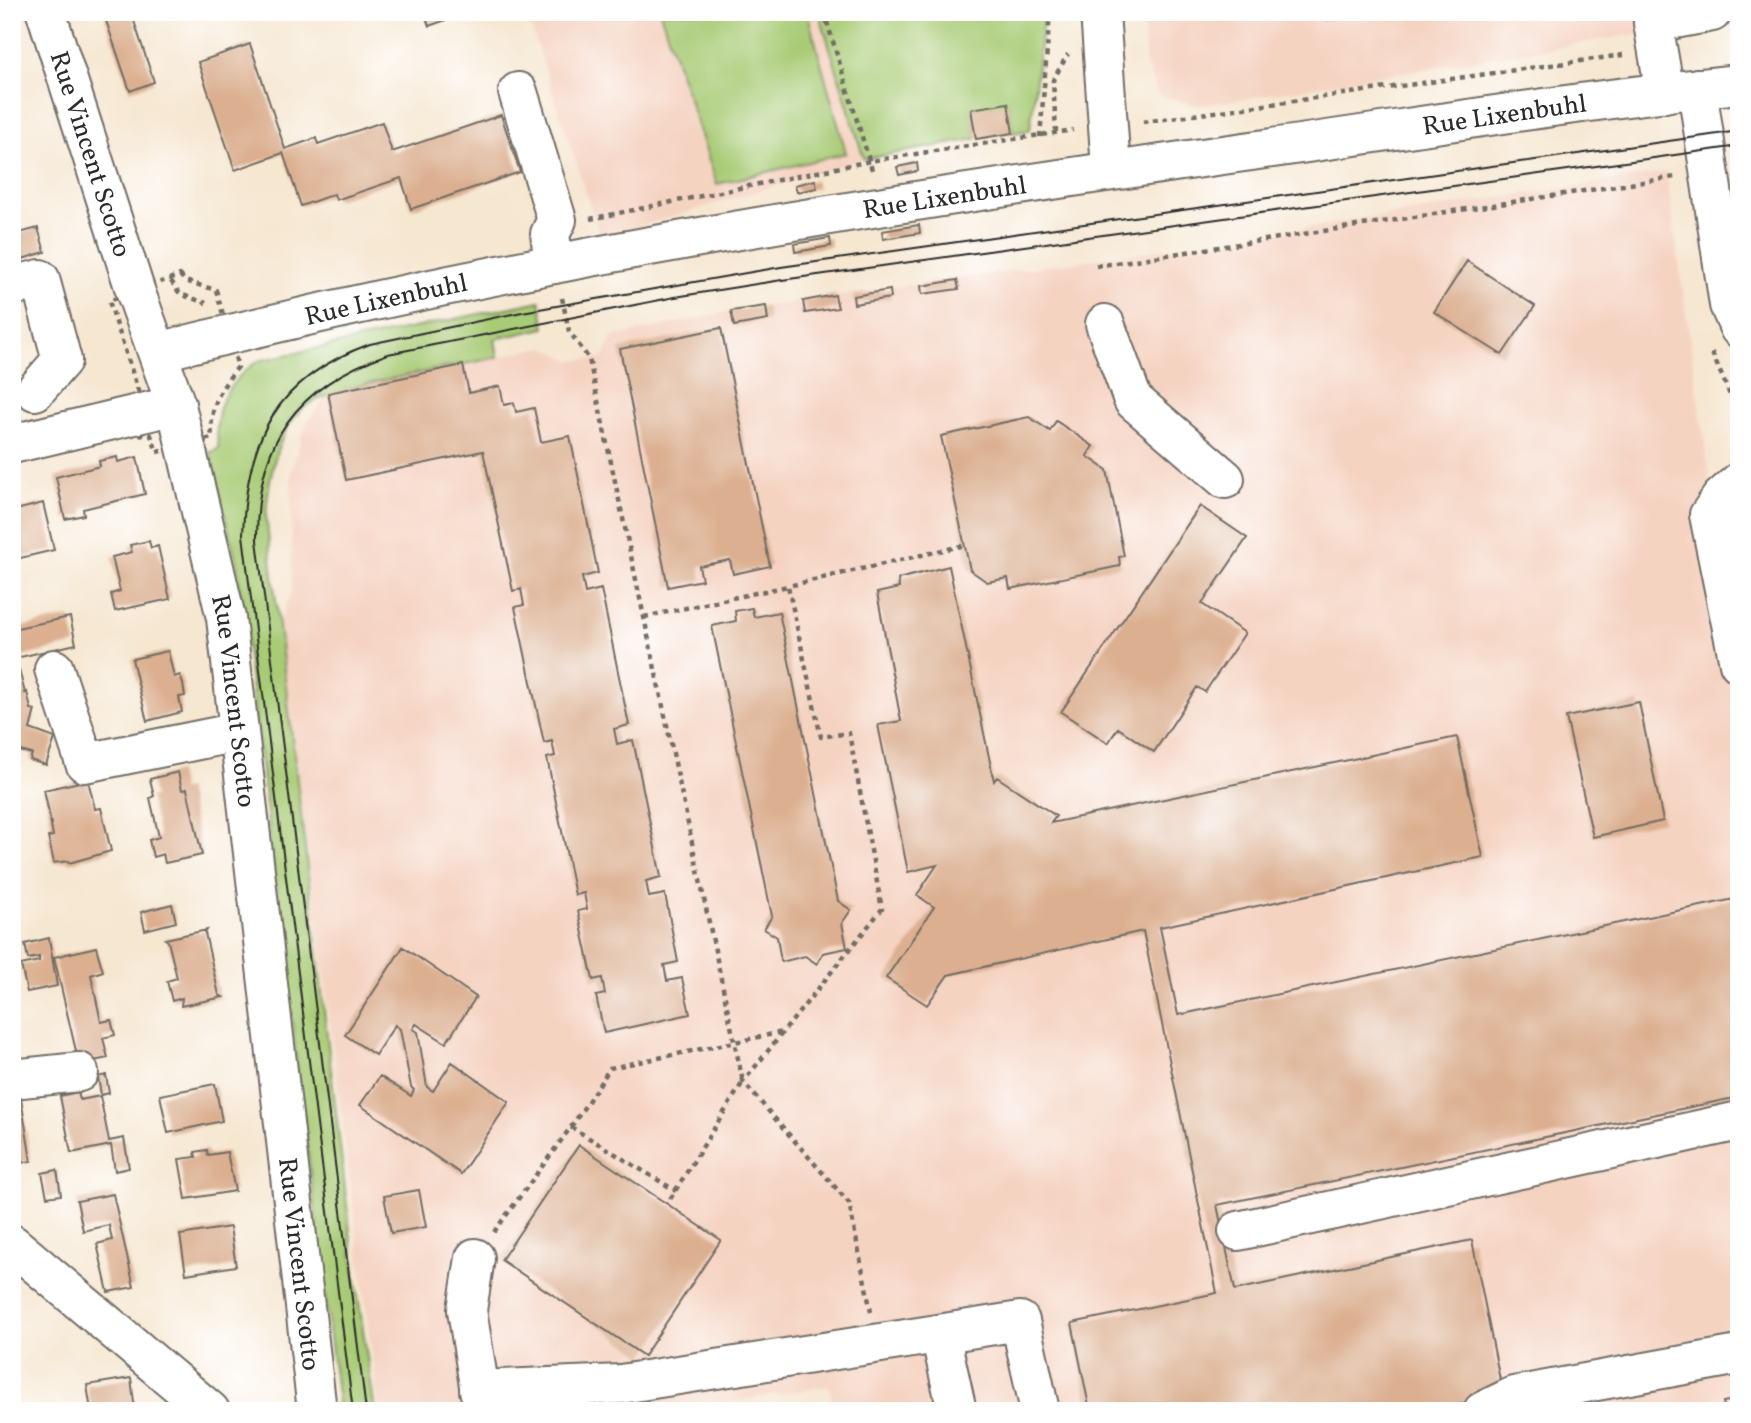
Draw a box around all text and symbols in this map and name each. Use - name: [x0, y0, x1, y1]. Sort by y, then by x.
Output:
- street label: Rue Vincent Scotto: [40, 47, 139, 262]
- street label: Rue Lixenbuhl: [1420, 86, 1589, 146]
- street label: Rue Lixenbuhl: [860, 168, 1029, 229]
- street label: Rue Lixenbuhl: [301, 266, 471, 336]
- street label: Rue Vincent Scotto: [201, 591, 264, 809]
- street label: Rue Vincent Scotto: [268, 1156, 328, 1373]

